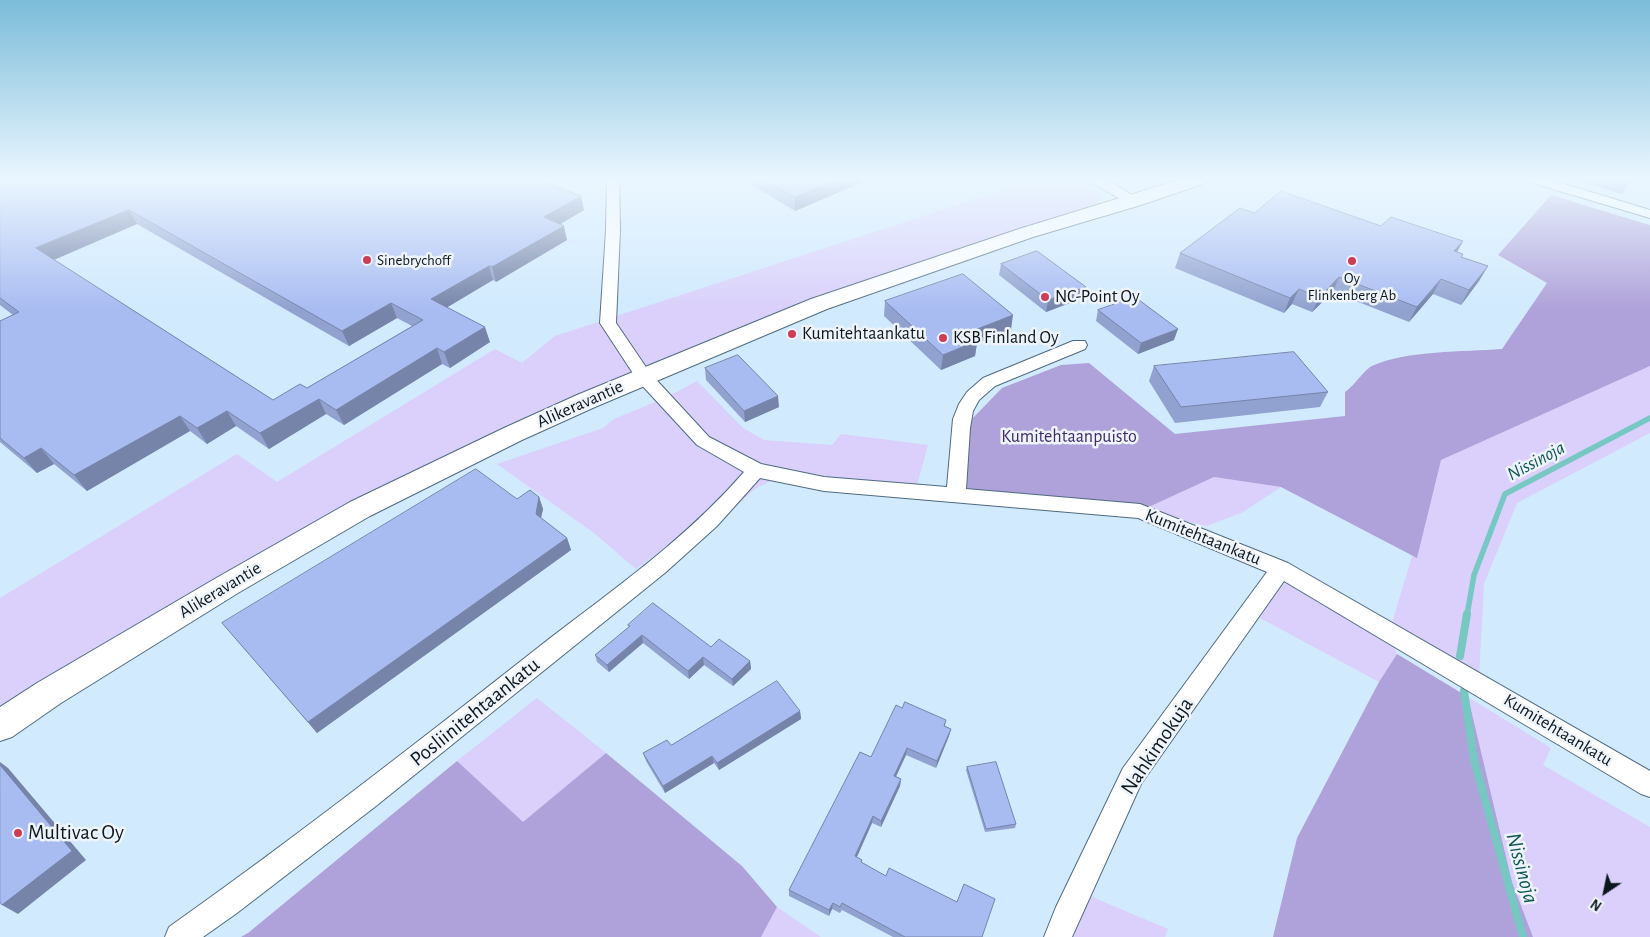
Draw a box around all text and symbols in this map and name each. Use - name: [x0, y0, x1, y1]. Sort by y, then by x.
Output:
- place label: Sinebrychoff: [377, 251, 451, 269]
- marker: Sinebrychoff: [361, 254, 373, 266]
- marker: Oy Flinkenberg Ab: [1346, 255, 1358, 267]
- place label: Oy Flinkenberg Ab: [1308, 269, 1396, 304]
- place label: NC-Point Oy: [1055, 286, 1140, 308]
- marker: NC-Point Oy: [1039, 291, 1051, 303]
- place label: Kumitehtaankatu: [802, 323, 925, 345]
- place label: KSB Finland Oy: [953, 327, 1059, 349]
- marker: Kumitehtaankatu: [786, 328, 798, 340]
- marker: KSB Finland Oy: [937, 332, 949, 344]
- street label: Alikeravantie: [533, 375, 627, 433]
- park label: Kumitehtaanpuisto: [1001, 426, 1137, 448]
- water label: Nissinoja: [1503, 436, 1569, 486]
- street label: Kumitehtaankatu: [1142, 504, 1264, 570]
- street label: Alikeravantie: [175, 557, 265, 623]
- street label: Posliinitehtaankatu: [405, 652, 545, 772]
- street label: Kumitehtaankatu: [1500, 689, 1616, 771]
- street label: Nahkimokuja: [1115, 693, 1199, 799]
- place label: Multivac Oy: [28, 820, 124, 846]
- marker: Multivac Oy: [12, 827, 24, 839]
- water label: Nissinoja: [1500, 830, 1544, 906]
- north arrow: [1580, 867, 1630, 917]
- text: N: [1589, 896, 1605, 913]

